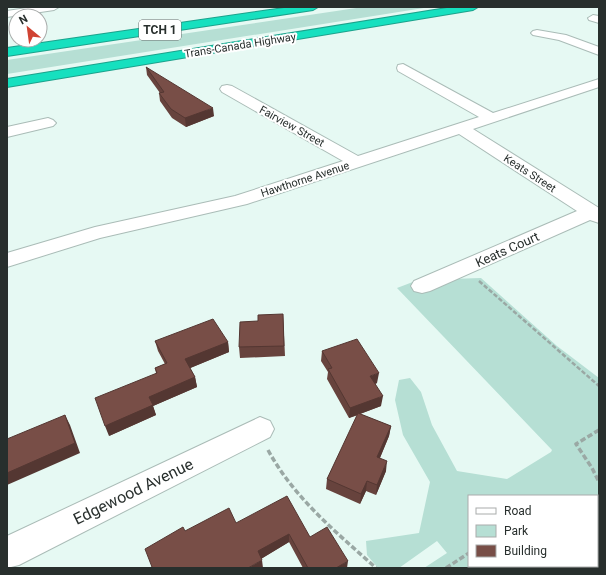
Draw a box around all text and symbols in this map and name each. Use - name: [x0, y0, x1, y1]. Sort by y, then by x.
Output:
- north arrow: [8, 8, 48, 48]
- text: N: [17, 12, 30, 27]
- road number: TCH 1: [139, 20, 181, 40]
- street label: Trans-Canada Highway: [183, 30, 298, 61]
- street label: Fairview Street: [257, 103, 327, 150]
- street label: Keats Street: [501, 152, 559, 195]
- street label: Hawthorne Avenue: [259, 159, 351, 200]
- street label: Keats Court: [473, 229, 541, 270]
- street label: Edgewood Avenue: [70, 454, 196, 529]
- legend: [468, 495, 598, 567]
- text: Road: [504, 504, 532, 518]
- text: Park: [504, 524, 529, 538]
- text: Building: [504, 544, 547, 558]

